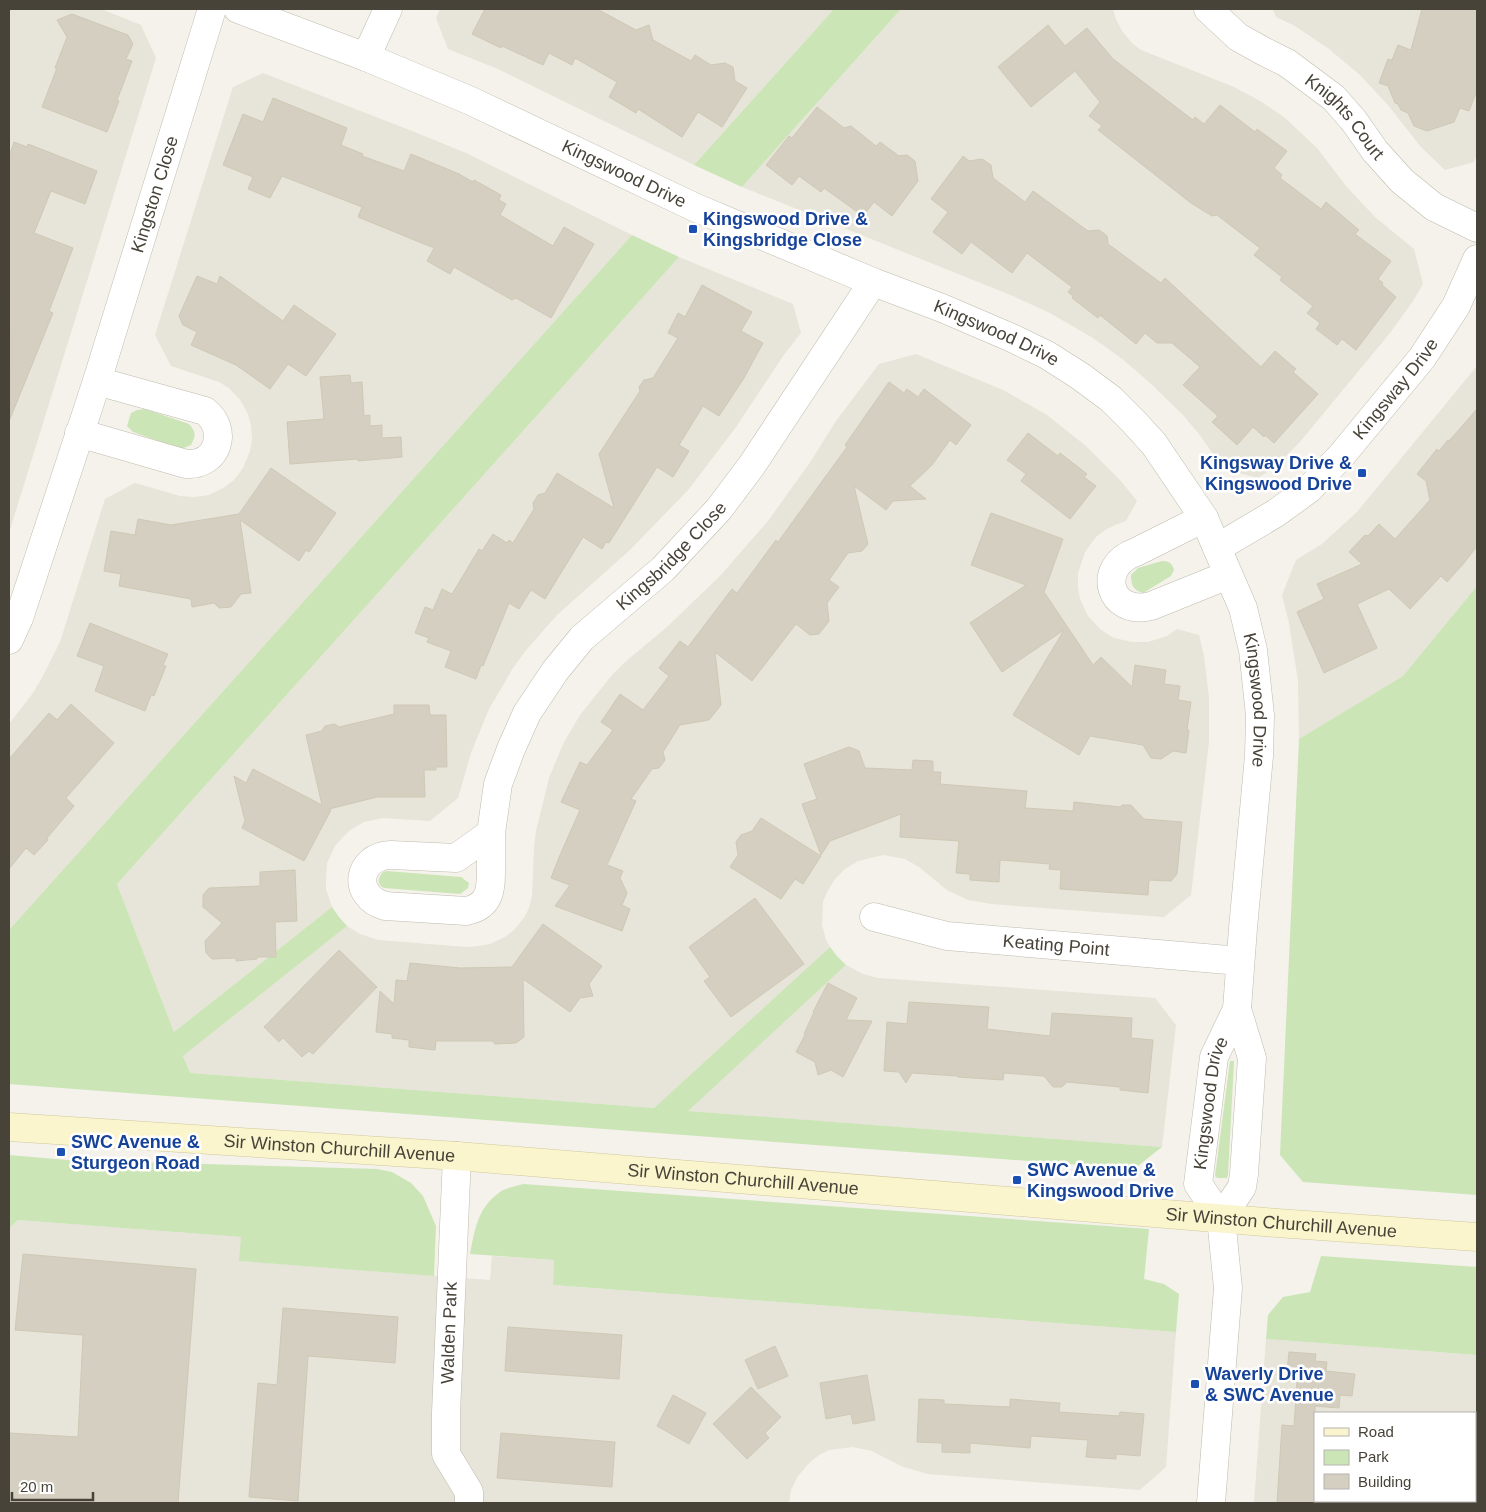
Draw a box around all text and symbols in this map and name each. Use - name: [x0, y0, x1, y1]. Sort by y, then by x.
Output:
- street label: Knights Court: [1301, 70, 1388, 164]
- street label: Kingston Close: [127, 134, 182, 255]
- street label: Kingswood Drive: [559, 136, 689, 212]
- place label: Kingswood Drive & Kingsbridge Close: [703, 209, 868, 250]
- marker: Kingswood Drive & Kingsbridge Close: [687, 223, 699, 235]
- street label: Kingswood Drive: [931, 296, 1063, 370]
- street label: Kingsway Drive: [1349, 335, 1442, 443]
- place label: Kingsway Drive & Kingswood Drive: [1200, 453, 1352, 494]
- marker: Kingsway Drive & Kingswood Drive: [1356, 467, 1368, 479]
- street label: Kingsbridge Close: [612, 498, 731, 614]
- street label: Kingswood Drive: [1239, 631, 1270, 768]
- street label: Keating Point: [1002, 931, 1110, 960]
- street label: Kingswood Drive: [1190, 1033, 1232, 1171]
- street label: Sir Winston Churchill Avenue: [223, 1131, 456, 1166]
- place label: SWC Avenue & Sturgeon Road: [71, 1132, 200, 1173]
- marker: SWC Avenue & Sturgeon Road: [55, 1146, 67, 1158]
- street label: Sir Winston Churchill Avenue: [627, 1160, 859, 1199]
- place label: SWC Avenue & Kingswood Drive: [1027, 1160, 1174, 1201]
- marker: SWC Avenue & Kingswood Drive: [1011, 1174, 1023, 1186]
- street label: Sir Winston Churchill Avenue: [1165, 1204, 1398, 1241]
- street label: Walden Park: [437, 1280, 461, 1385]
- place label: Waverly Drive & SWC Avenue: [1205, 1364, 1334, 1405]
- marker: Waverly Drive & SWC Avenue: [1189, 1378, 1201, 1390]
- legend: [1314, 1412, 1476, 1502]
- text: Road: [1358, 1423, 1394, 1440]
- text: Park: [1358, 1448, 1389, 1465]
- scale bar: [12, 1470, 94, 1502]
- text: Building: [1358, 1473, 1411, 1490]
- text: 20 m: [20, 1478, 53, 1495]

